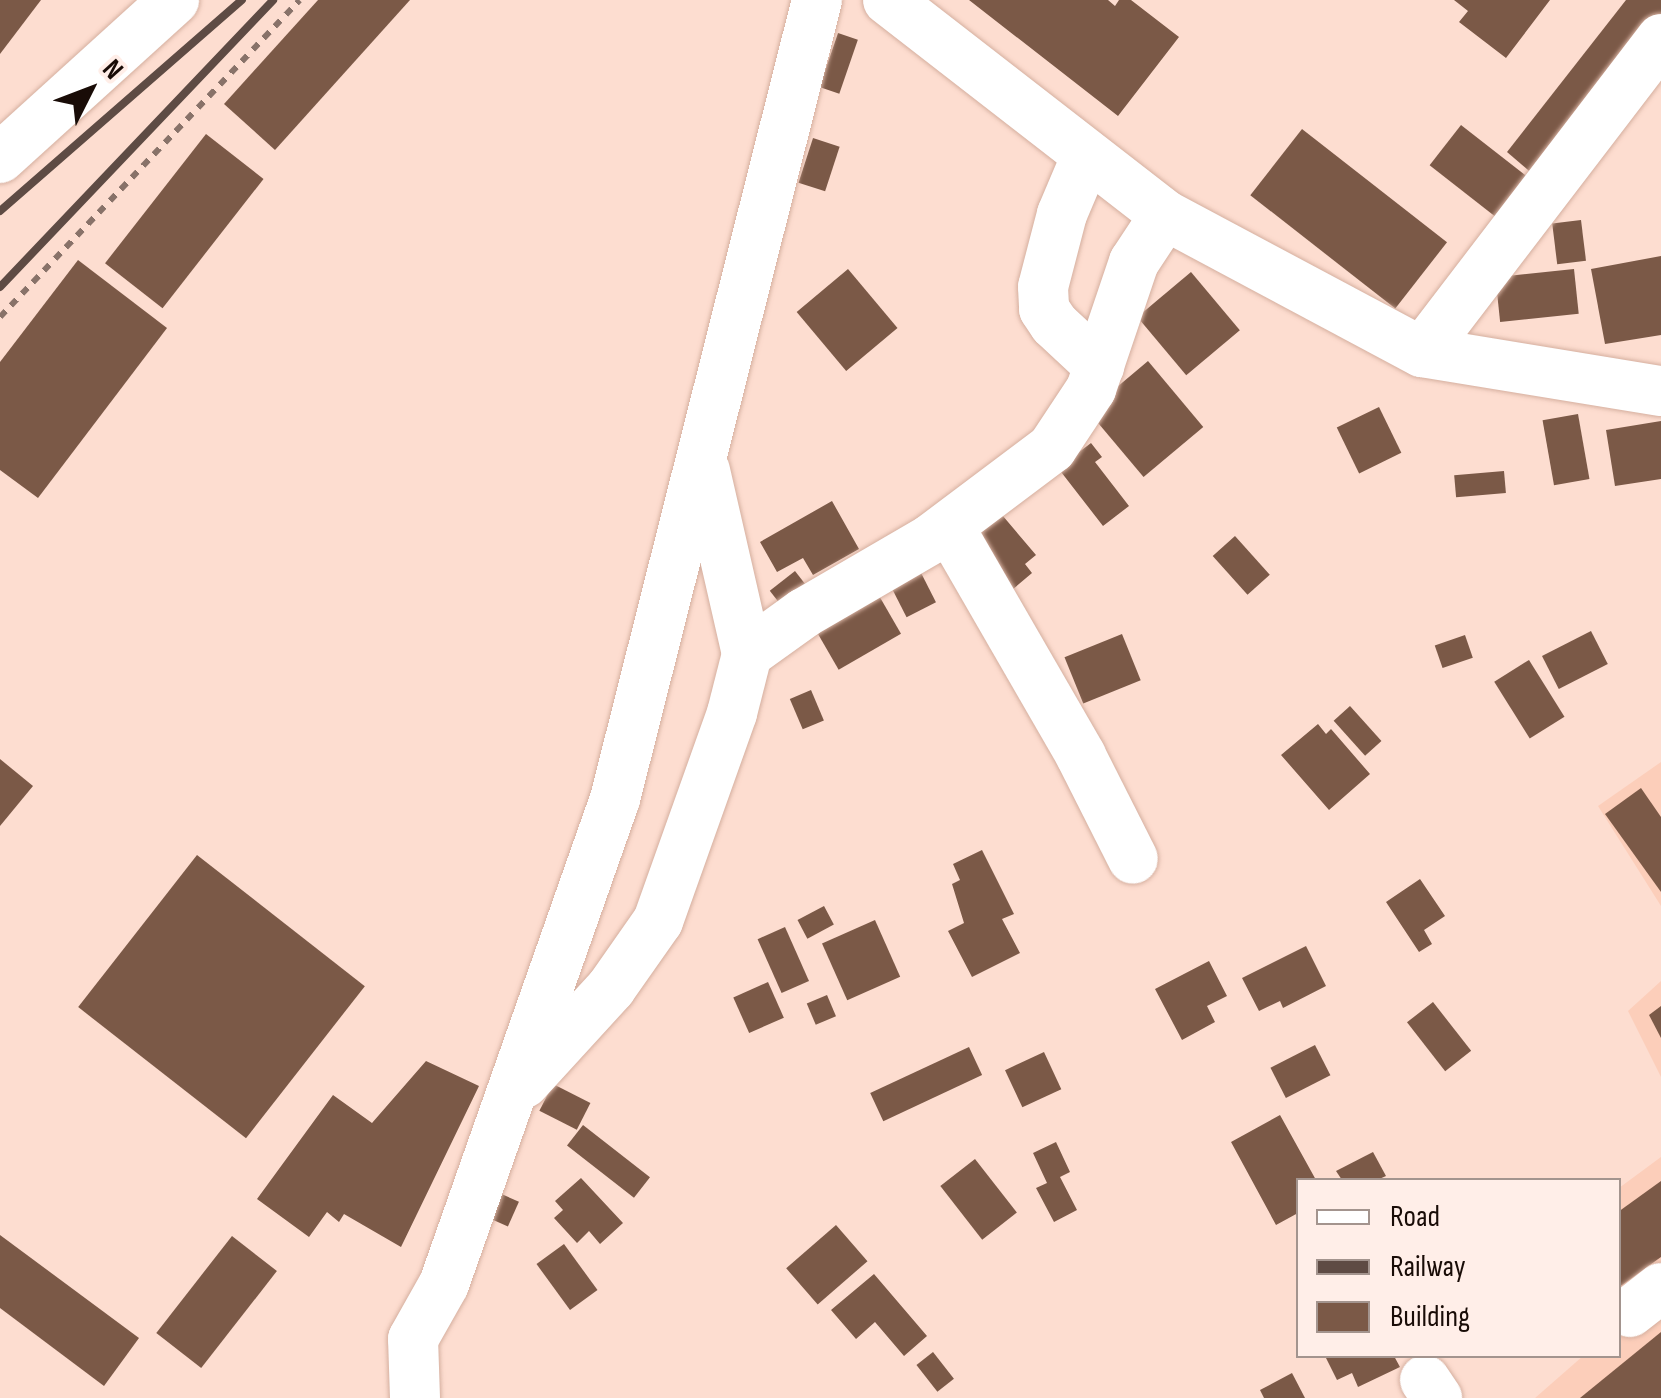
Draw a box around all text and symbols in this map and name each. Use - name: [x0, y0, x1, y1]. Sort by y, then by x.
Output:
- north arrow: [40, 40, 140, 140]
- text: N: [95, 53, 130, 86]
- legend: [1296, 1178, 1621, 1358]
- text: Road: [1390, 1199, 1440, 1235]
- text: Railway: [1390, 1249, 1466, 1285]
- text: Building: [1390, 1299, 1470, 1335]

